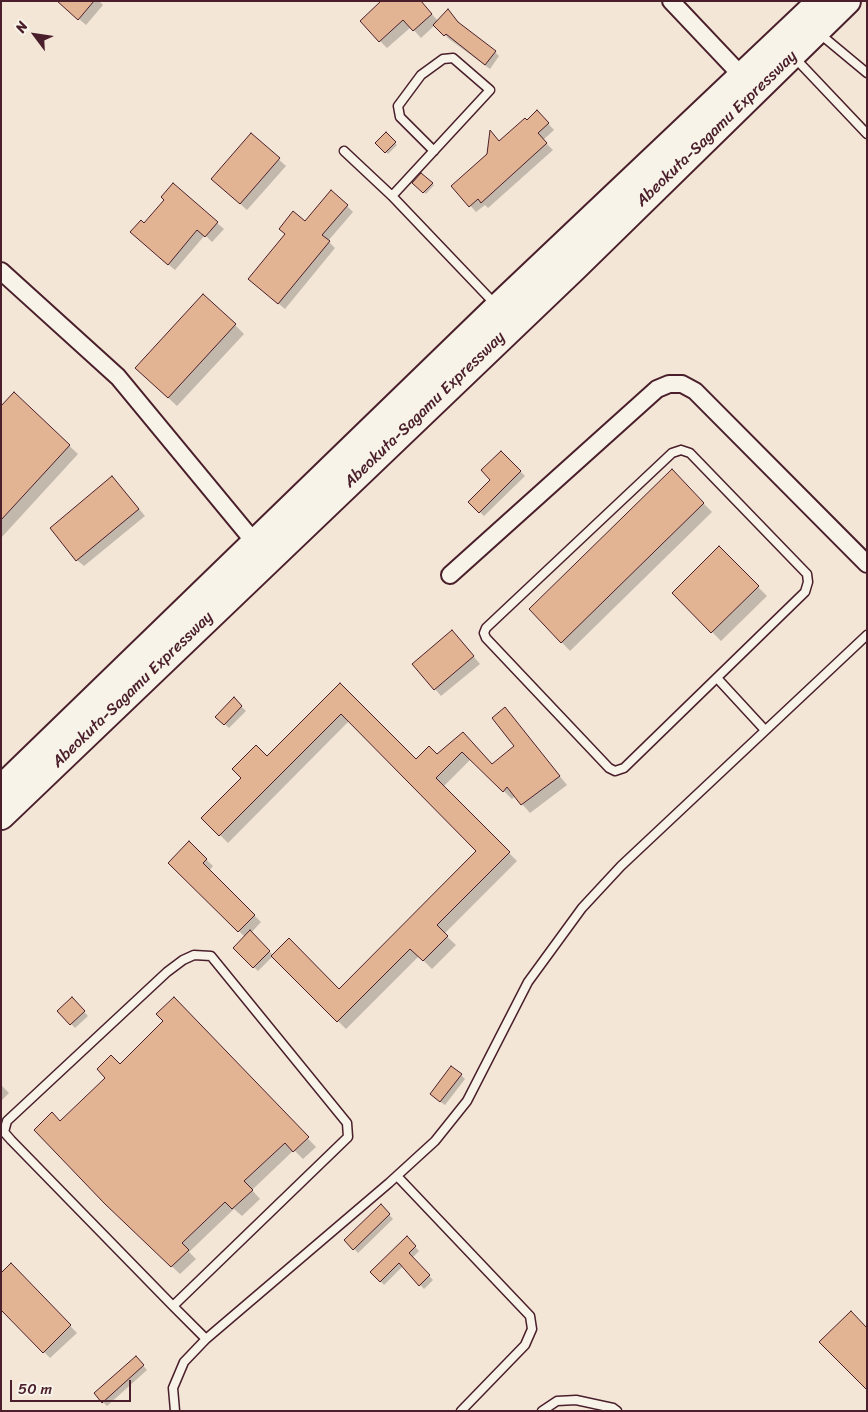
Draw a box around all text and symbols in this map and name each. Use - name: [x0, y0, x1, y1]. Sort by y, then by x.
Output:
- north arrow: [10, 10, 60, 60]
- text: N: [8, 16, 35, 38]
- street label: Abeokuta-Sagamu Expressway: [633, 47, 801, 211]
- street label: Abeokuta-Sagamu Expressway: [341, 328, 509, 492]
- street label: Abeokuta-Sagamu Expressway: [49, 608, 217, 772]
- scale bar: [12, 1370, 134, 1402]
- text: 50 m: [18, 1376, 52, 1402]

